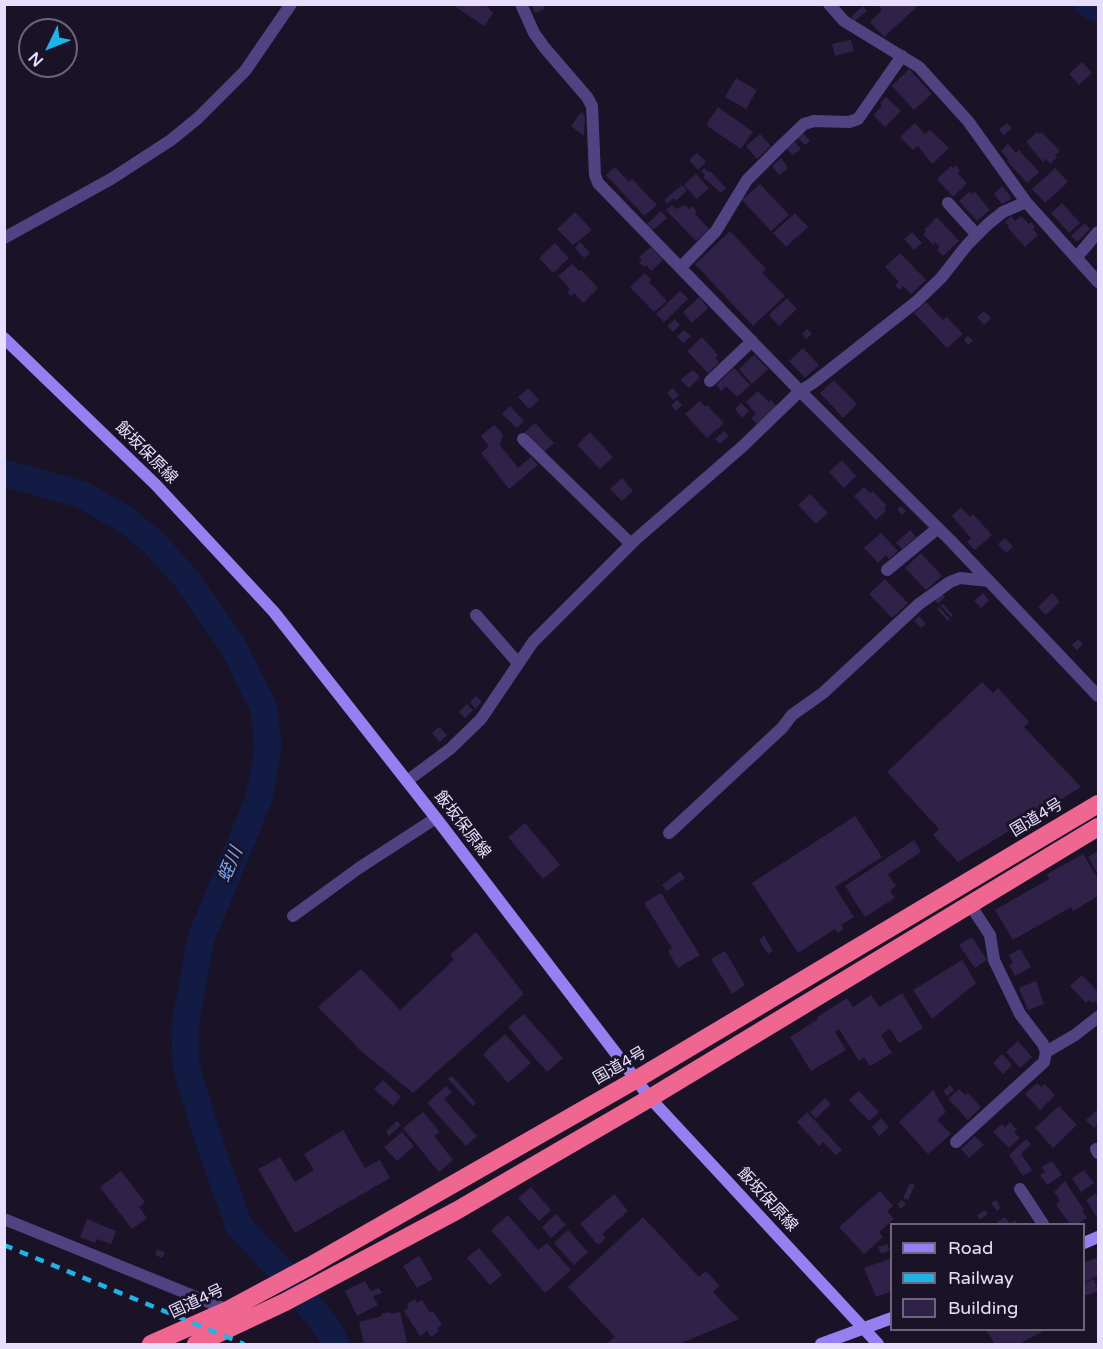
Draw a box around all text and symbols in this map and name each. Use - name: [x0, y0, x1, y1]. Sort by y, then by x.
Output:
- north arrow: [18, 18, 78, 78]
- text: N: [25, 47, 48, 70]
- street label: 飯坂保原線: [111, 418, 181, 488]
- street label: 飯坂保原線: [430, 788, 494, 862]
- street label: 国道4号: [1007, 795, 1067, 841]
- water label: 蛭川: [214, 844, 248, 886]
- street label: 国道4号: [590, 1043, 650, 1089]
- street label: 飯坂保原線: [733, 1164, 801, 1236]
- legend: [890, 1223, 1085, 1331]
- text: Road: [948, 1237, 993, 1259]
- text: Railway: [948, 1267, 1014, 1289]
- street label: 国道4号: [167, 1281, 227, 1323]
- text: Building: [948, 1297, 1018, 1319]

